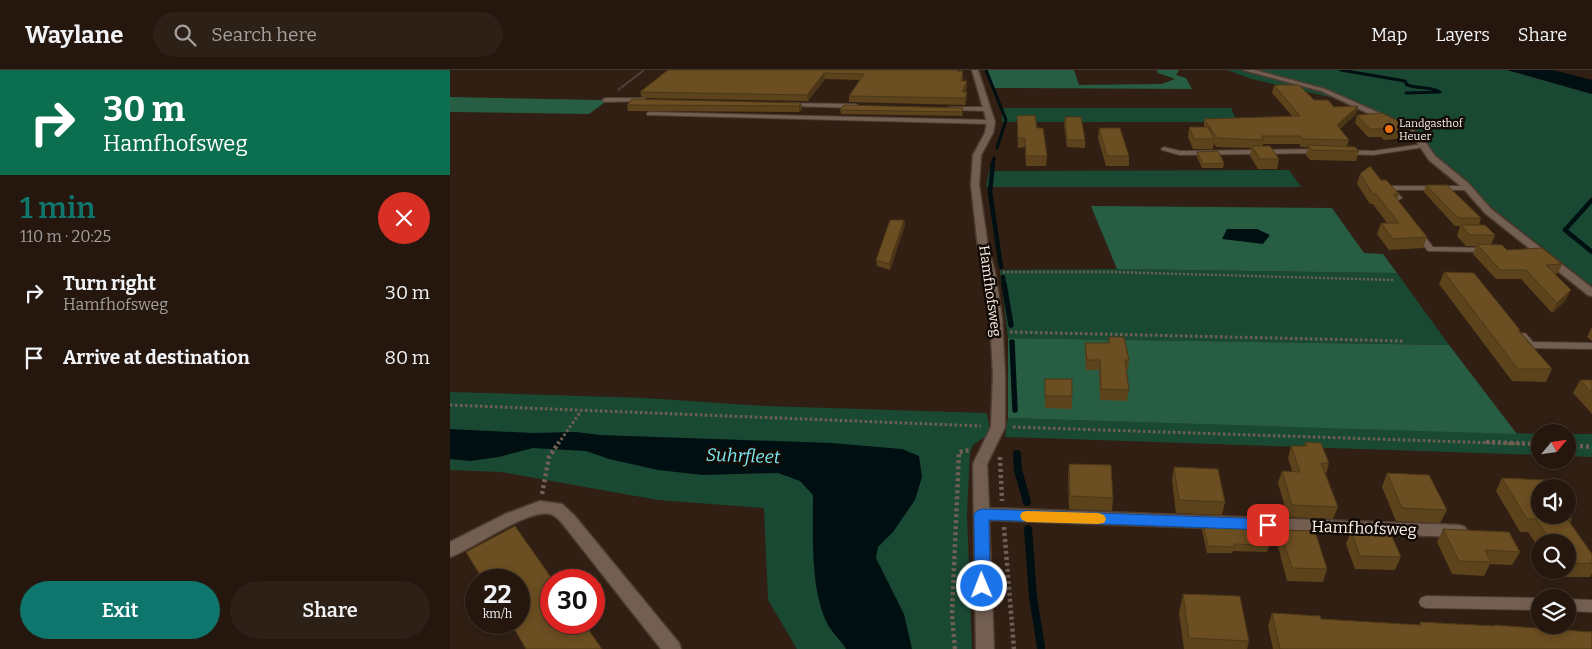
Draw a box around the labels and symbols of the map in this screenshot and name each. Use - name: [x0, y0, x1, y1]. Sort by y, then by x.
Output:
- place label: Landgasthof Heuer: [1399, 117, 1464, 143]
- marker: Landgasthof Heuer: [1383, 123, 1395, 135]
- street label: Hamfhofsweg: [975, 244, 1005, 338]
- north arrow: [1531, 424, 1576, 469]
- water label: Suhrfleet: [706, 444, 781, 468]
- pin: [1247, 504, 1289, 546]
- street label: Hamfhofsweg: [1311, 517, 1417, 539]
- position arrow: [955, 559, 1007, 611]
- speed limit sign: 30: [540, 569, 605, 634]

